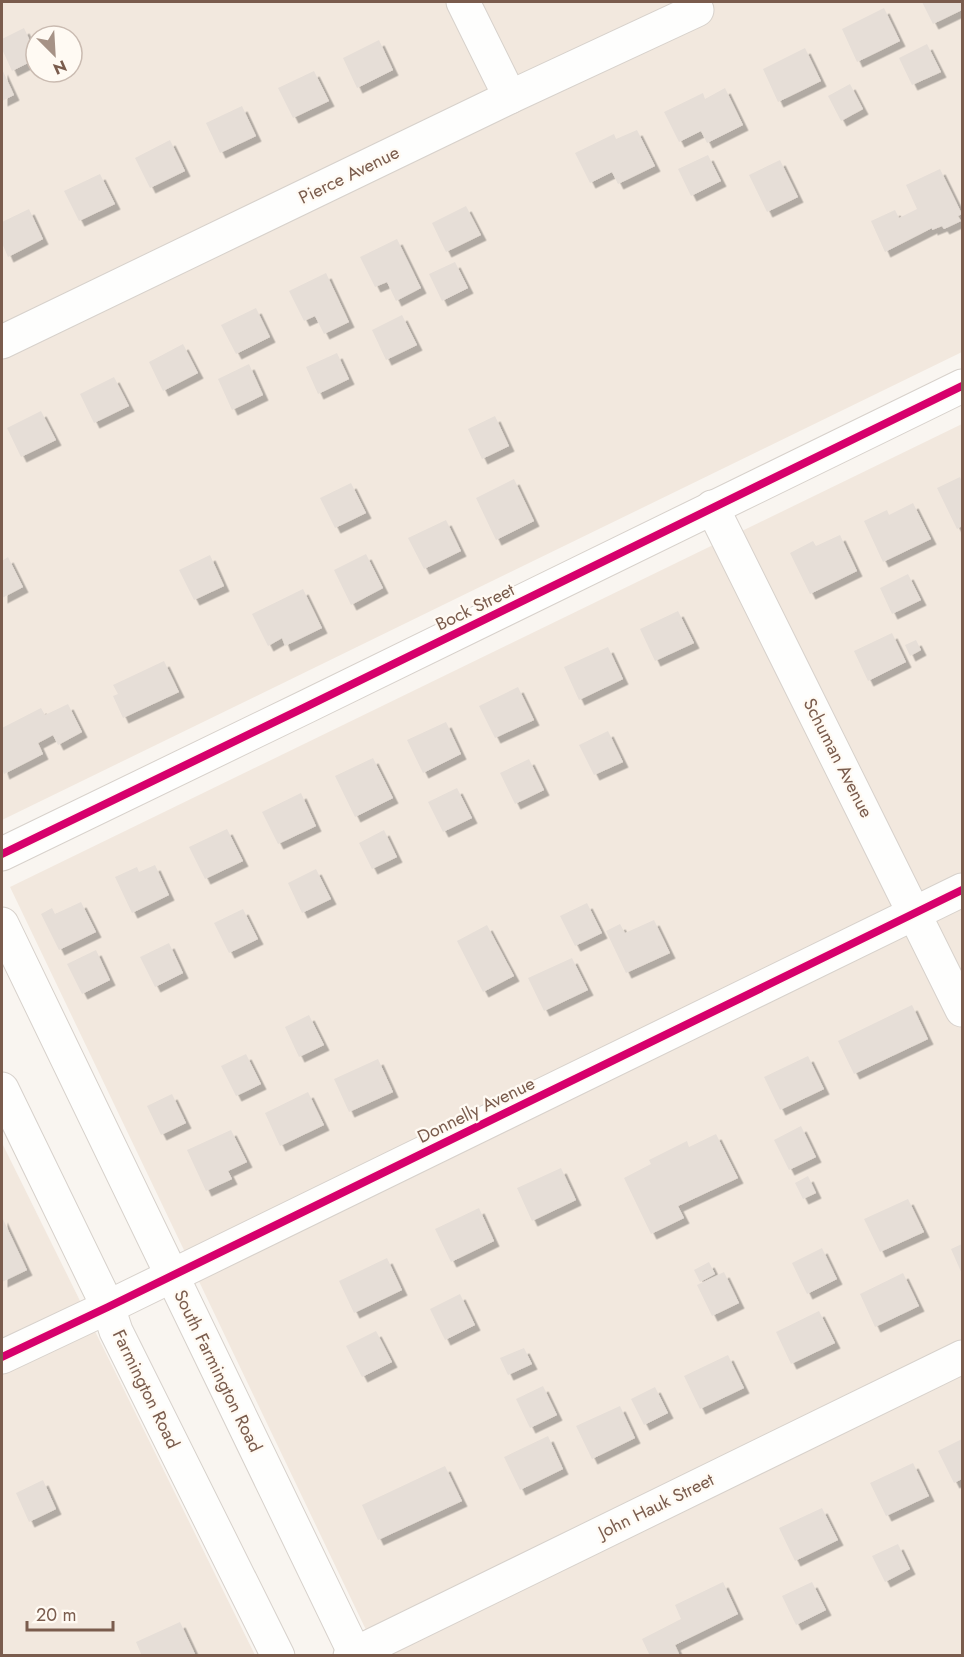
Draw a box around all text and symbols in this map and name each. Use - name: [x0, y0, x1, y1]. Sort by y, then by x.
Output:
- north arrow: [24, 24, 84, 84]
- text: N: [49, 54, 70, 80]
- street label: Pierce Avenue: [294, 139, 404, 211]
- street label: Bock Street: [431, 576, 519, 637]
- street label: Schuman Avenue: [797, 694, 879, 822]
- street label: Donnelly Avenue: [413, 1070, 539, 1150]
- street label: South Farmington Road: [167, 1285, 269, 1457]
- street label: Farmington Road: [106, 1325, 186, 1453]
- street label: John Hauk Street: [592, 1466, 719, 1546]
- scale bar: [27, 1594, 112, 1632]
- text: 20 m: [36, 1602, 76, 1628]

